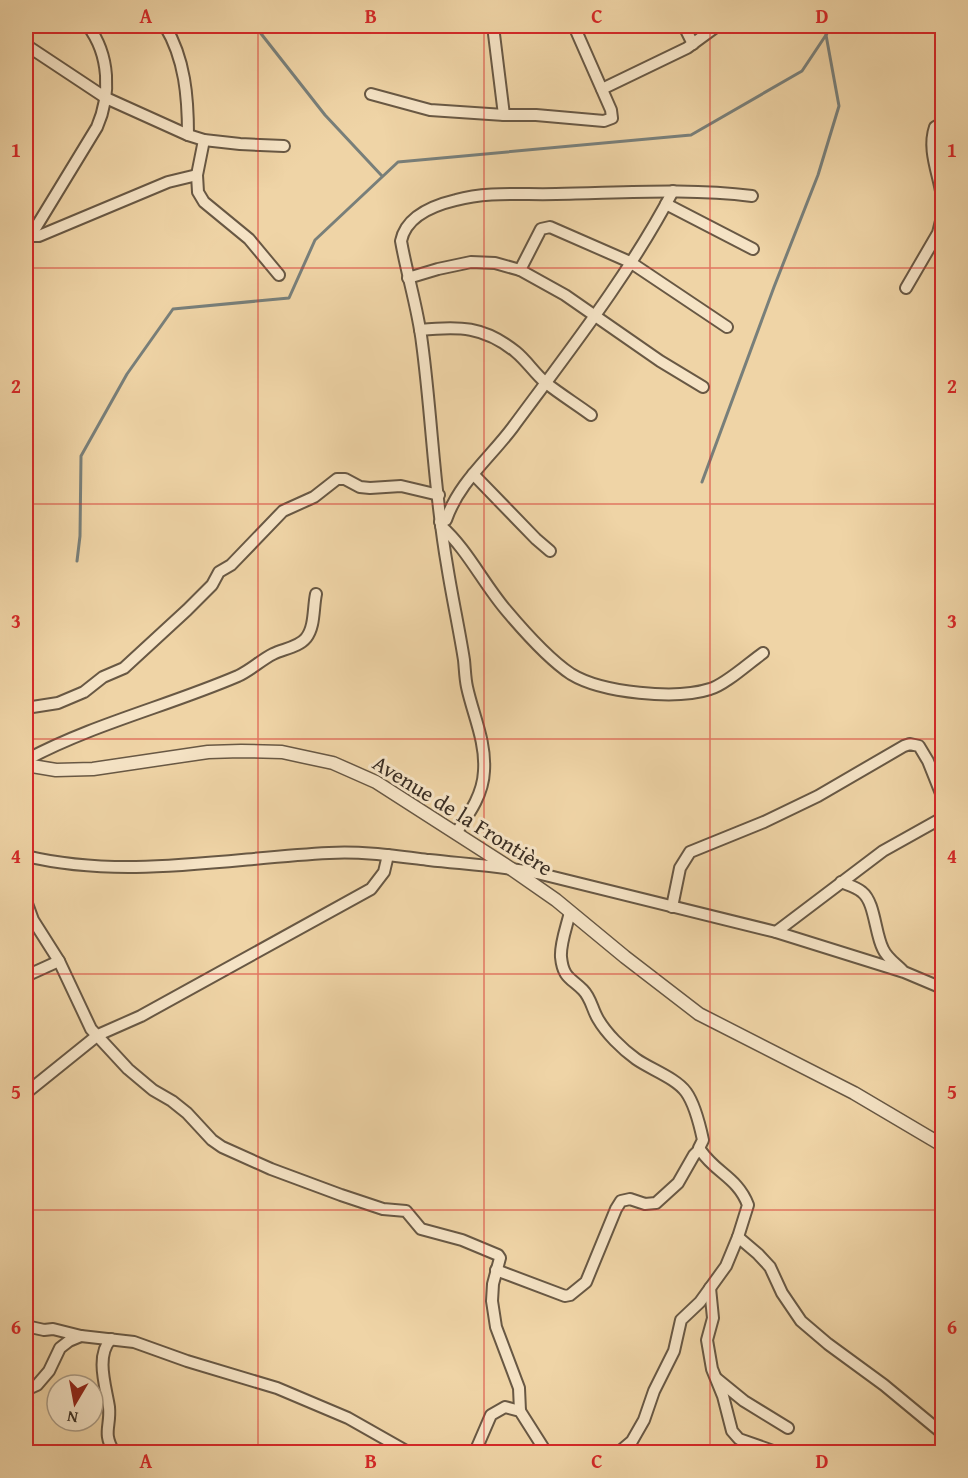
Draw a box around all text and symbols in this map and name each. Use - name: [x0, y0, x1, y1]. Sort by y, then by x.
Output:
- text: A: [140, 1, 153, 30]
- text: B: [365, 1, 377, 30]
- text: C: [591, 1, 603, 30]
- text: D: [815, 1, 829, 30]
- text: 1: [11, 135, 21, 164]
- text: 1: [947, 135, 957, 164]
- text: 2: [11, 371, 21, 400]
- text: 2: [947, 371, 957, 400]
- text: 3: [11, 606, 21, 635]
- text: 3: [947, 606, 957, 635]
- street label: Avenue de la Frontière: [367, 747, 559, 883]
- text: 4: [11, 841, 21, 870]
- text: 4: [947, 841, 957, 870]
- text: 5: [11, 1077, 21, 1106]
- text: 5: [947, 1077, 957, 1106]
- text: 6: [11, 1312, 21, 1341]
- text: 6: [947, 1312, 957, 1341]
- north arrow: [45, 1373, 105, 1433]
- text: N: [65, 1405, 80, 1431]
- text: A: [140, 1446, 153, 1475]
- text: B: [365, 1446, 377, 1475]
- text: C: [591, 1446, 603, 1475]
- text: D: [815, 1446, 829, 1475]

